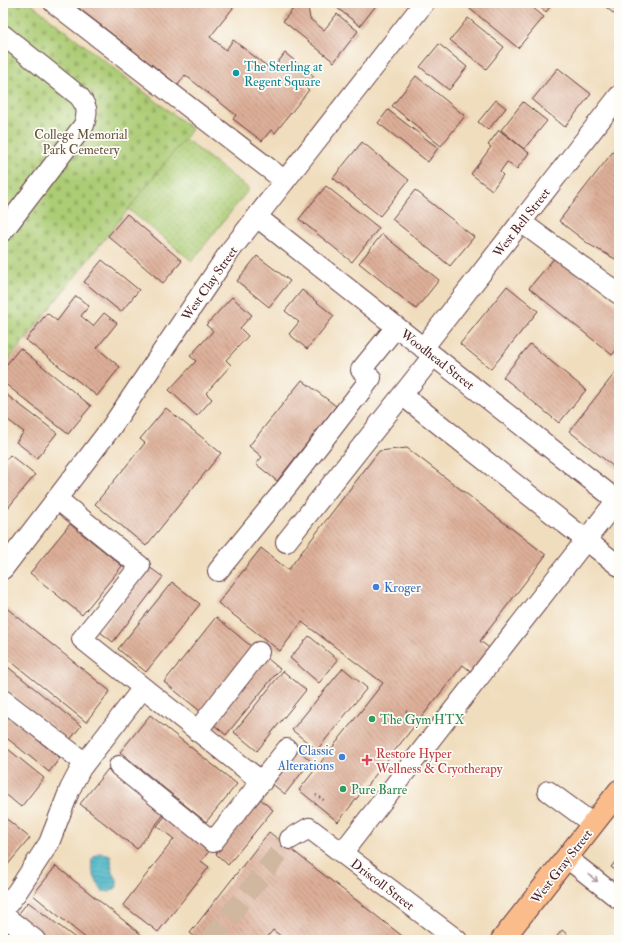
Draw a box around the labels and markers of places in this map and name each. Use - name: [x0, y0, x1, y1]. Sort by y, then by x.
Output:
- place label: The Sterling at Regent Square: [244, 59, 323, 90]
- marker: The Sterling at Regent Square: [231, 68, 241, 78]
- place label: Kroger: [384, 580, 421, 596]
- marker: Kroger: [371, 582, 381, 592]
- place label: The Gym HTX: [380, 712, 464, 729]
- marker: The Gym HTX: [367, 714, 377, 724]
- place label: Classic Alterations: [277, 743, 335, 774]
- place label: Restore Hyper Wellness & Cryotherapy: [375, 746, 503, 778]
- marker: Classic Alterations: [337, 752, 347, 762]
- marker: Restore Hyper Wellness & Cryotherapy: [361, 754, 373, 766]
- place label: Pure Barre: [351, 782, 408, 798]
- marker: Pure Barre: [338, 784, 348, 794]

